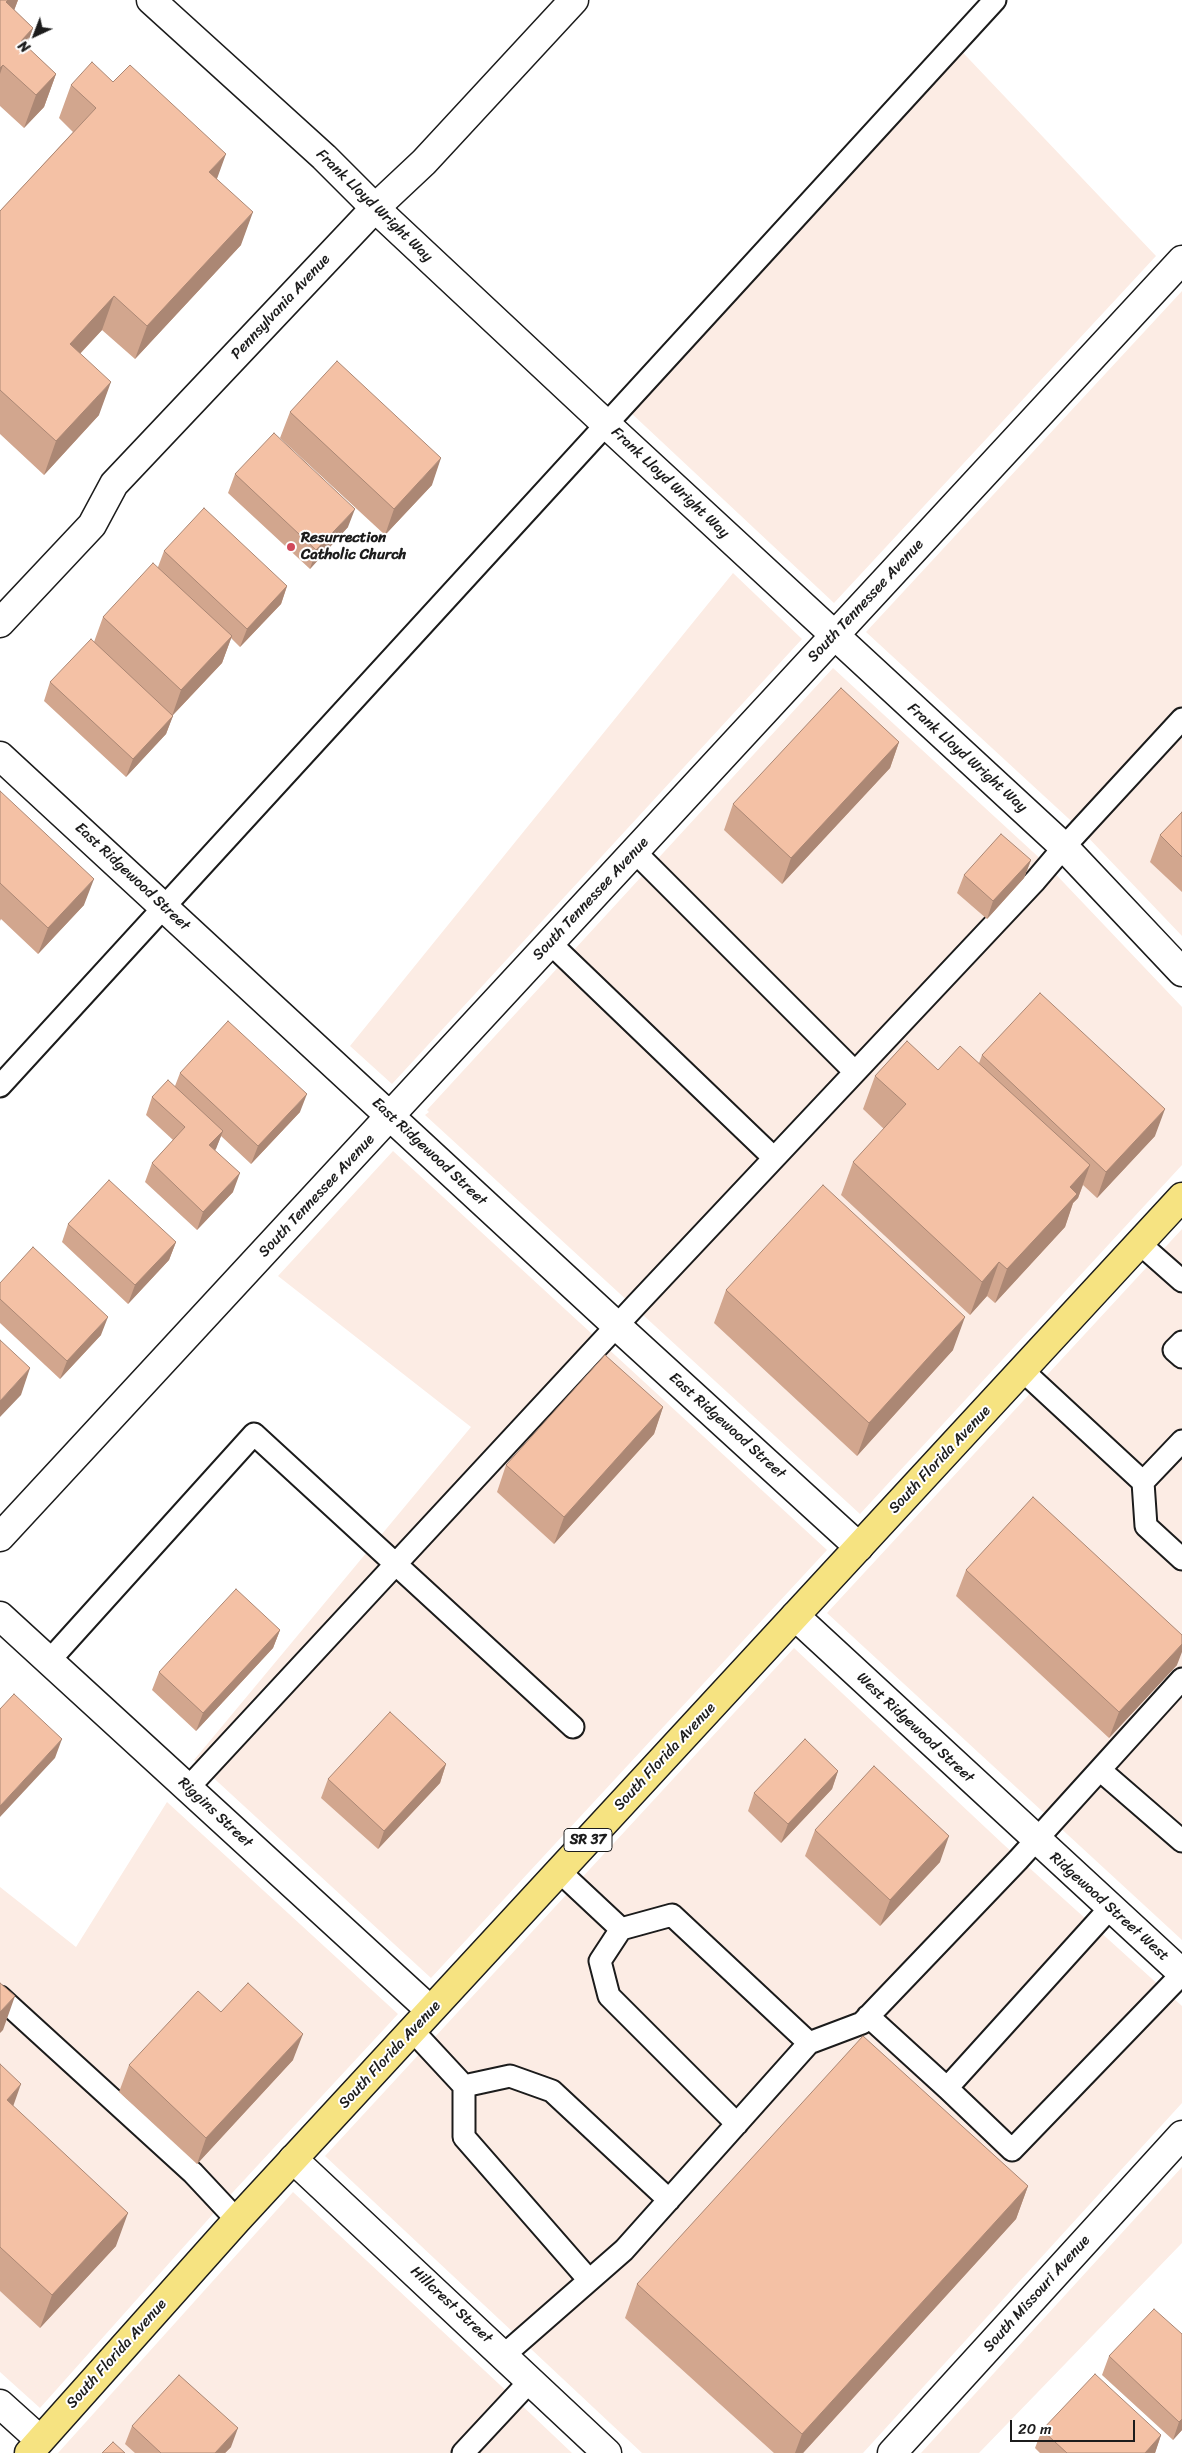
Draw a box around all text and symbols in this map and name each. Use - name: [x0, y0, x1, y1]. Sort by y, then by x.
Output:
- north arrow: [10, 10, 60, 60]
- text: N: [12, 34, 37, 59]
- street label: Frank Lloyd Wright Way: [312, 146, 436, 266]
- street label: Pennsylvania Avenue: [228, 251, 334, 363]
- street label: Frank Lloyd Wright Way: [607, 424, 733, 542]
- place label: Resurrection Catholic Church: [301, 529, 406, 564]
- street label: South Tennessee Avenue: [804, 536, 928, 666]
- marker: Resurrection Catholic Church: [285, 541, 297, 553]
- street label: Frank Lloyd Wright Way: [903, 700, 1031, 816]
- street label: East Ridgewood Street: [71, 819, 193, 935]
- street label: South Tennessee Avenue: [529, 834, 653, 964]
- street label: East Ridgewood Street: [368, 1094, 490, 1210]
- street label: South Tennessee Avenue: [255, 1131, 379, 1261]
- street label: East Ridgewood Street: [665, 1369, 789, 1483]
- street label: South Florida Avenue: [885, 1402, 995, 1518]
- street label: West Ridgewood Street: [853, 1669, 977, 1787]
- street label: South Florida Avenue: [610, 1699, 720, 1815]
- street label: Riggins Street: [174, 1774, 256, 1852]
- road number: SR 37: [564, 1828, 612, 1852]
- street label: Ridgewood Street West: [1046, 1849, 1172, 1965]
- street label: South Florida Avenue: [335, 1997, 445, 2113]
- street label: South Missouri Avenue: [980, 2232, 1094, 2356]
- street label: Hillcrest Street: [406, 2263, 496, 2347]
- street label: South Florida Avenue: [63, 2296, 171, 2412]
- scale bar: [1012, 2410, 1137, 2442]
- text: 20 m: [1018, 2416, 1052, 2442]

